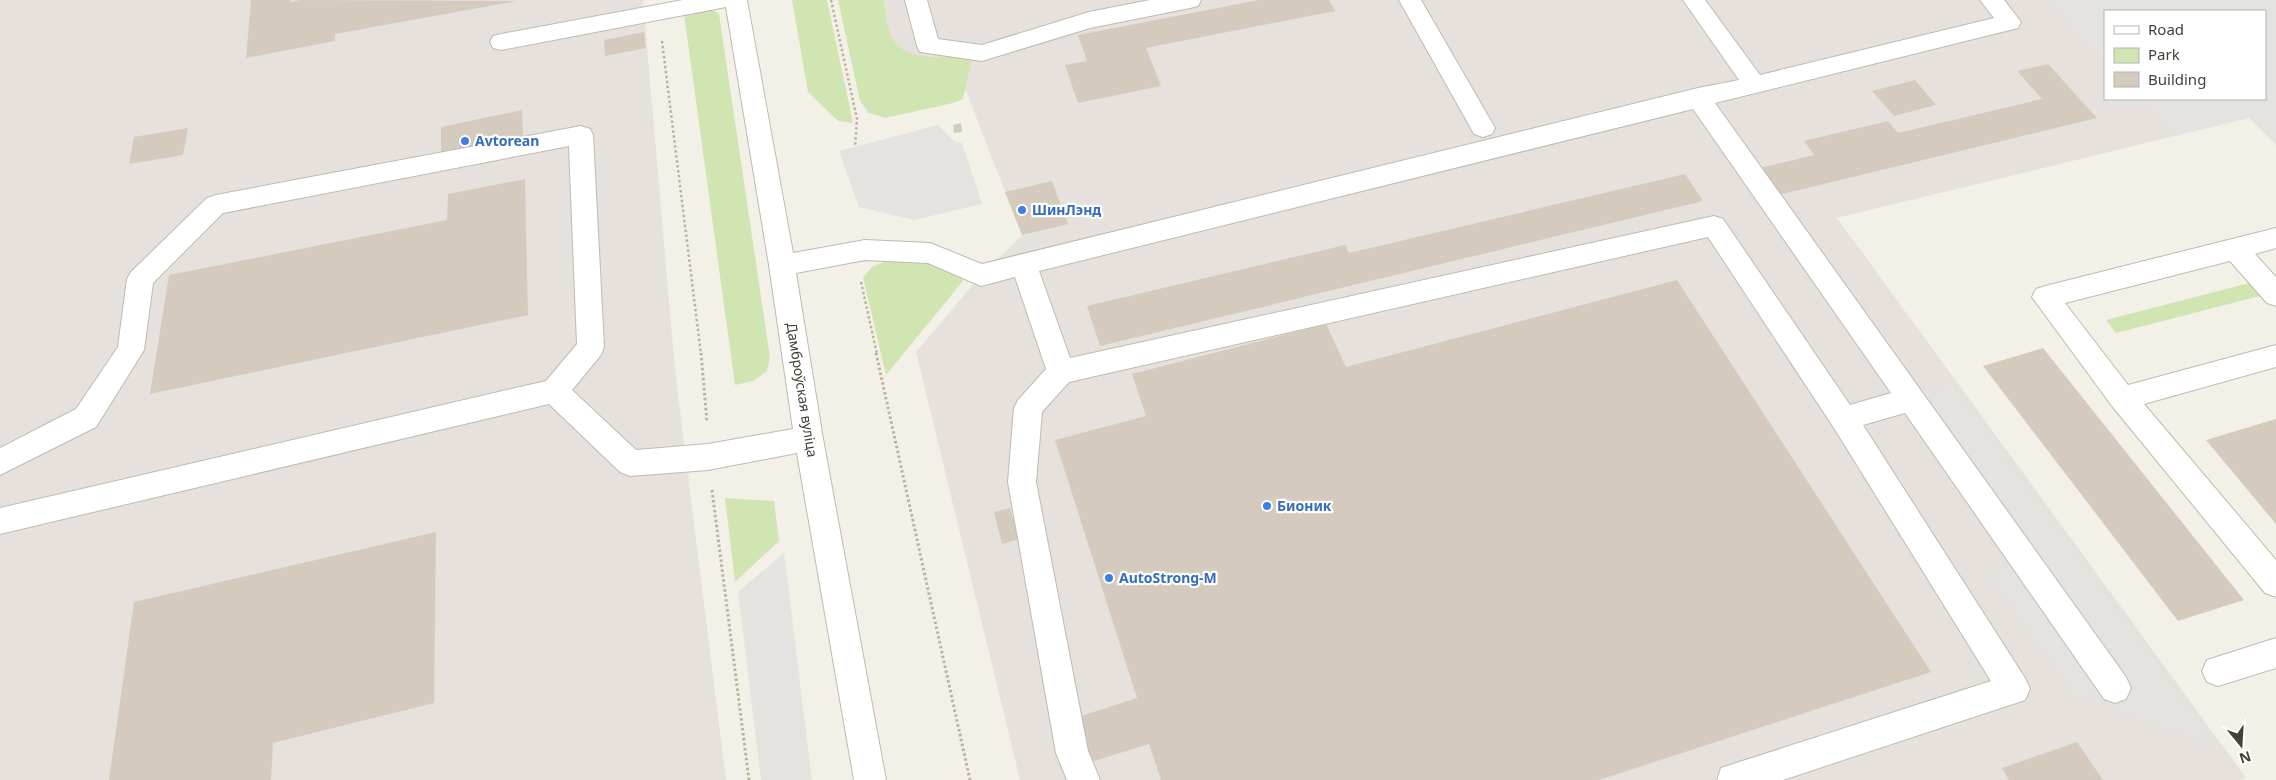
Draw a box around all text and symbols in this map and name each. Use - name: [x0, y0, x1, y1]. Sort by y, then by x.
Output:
- legend: [2104, 10, 2266, 100]
- text: Road: [2148, 19, 2184, 39]
- text: Park: [2148, 44, 2180, 64]
- text: Building: [2148, 69, 2206, 89]
- place label: Avtorean: [475, 131, 539, 150]
- marker: Avtorean: [459, 135, 471, 147]
- place label: ШинЛэнд: [1032, 200, 1101, 219]
- marker: ШинЛэнд: [1016, 204, 1028, 216]
- street label: Дамброўская вуліца: [782, 321, 823, 459]
- place label: Бионик: [1277, 496, 1332, 515]
- marker: Бионик: [1261, 500, 1273, 512]
- place label: AutoStrong-M: [1119, 568, 1217, 587]
- marker: AutoStrong-M: [1103, 572, 1115, 584]
- north arrow: [2216, 720, 2266, 770]
- text: N: [2237, 747, 2254, 769]

